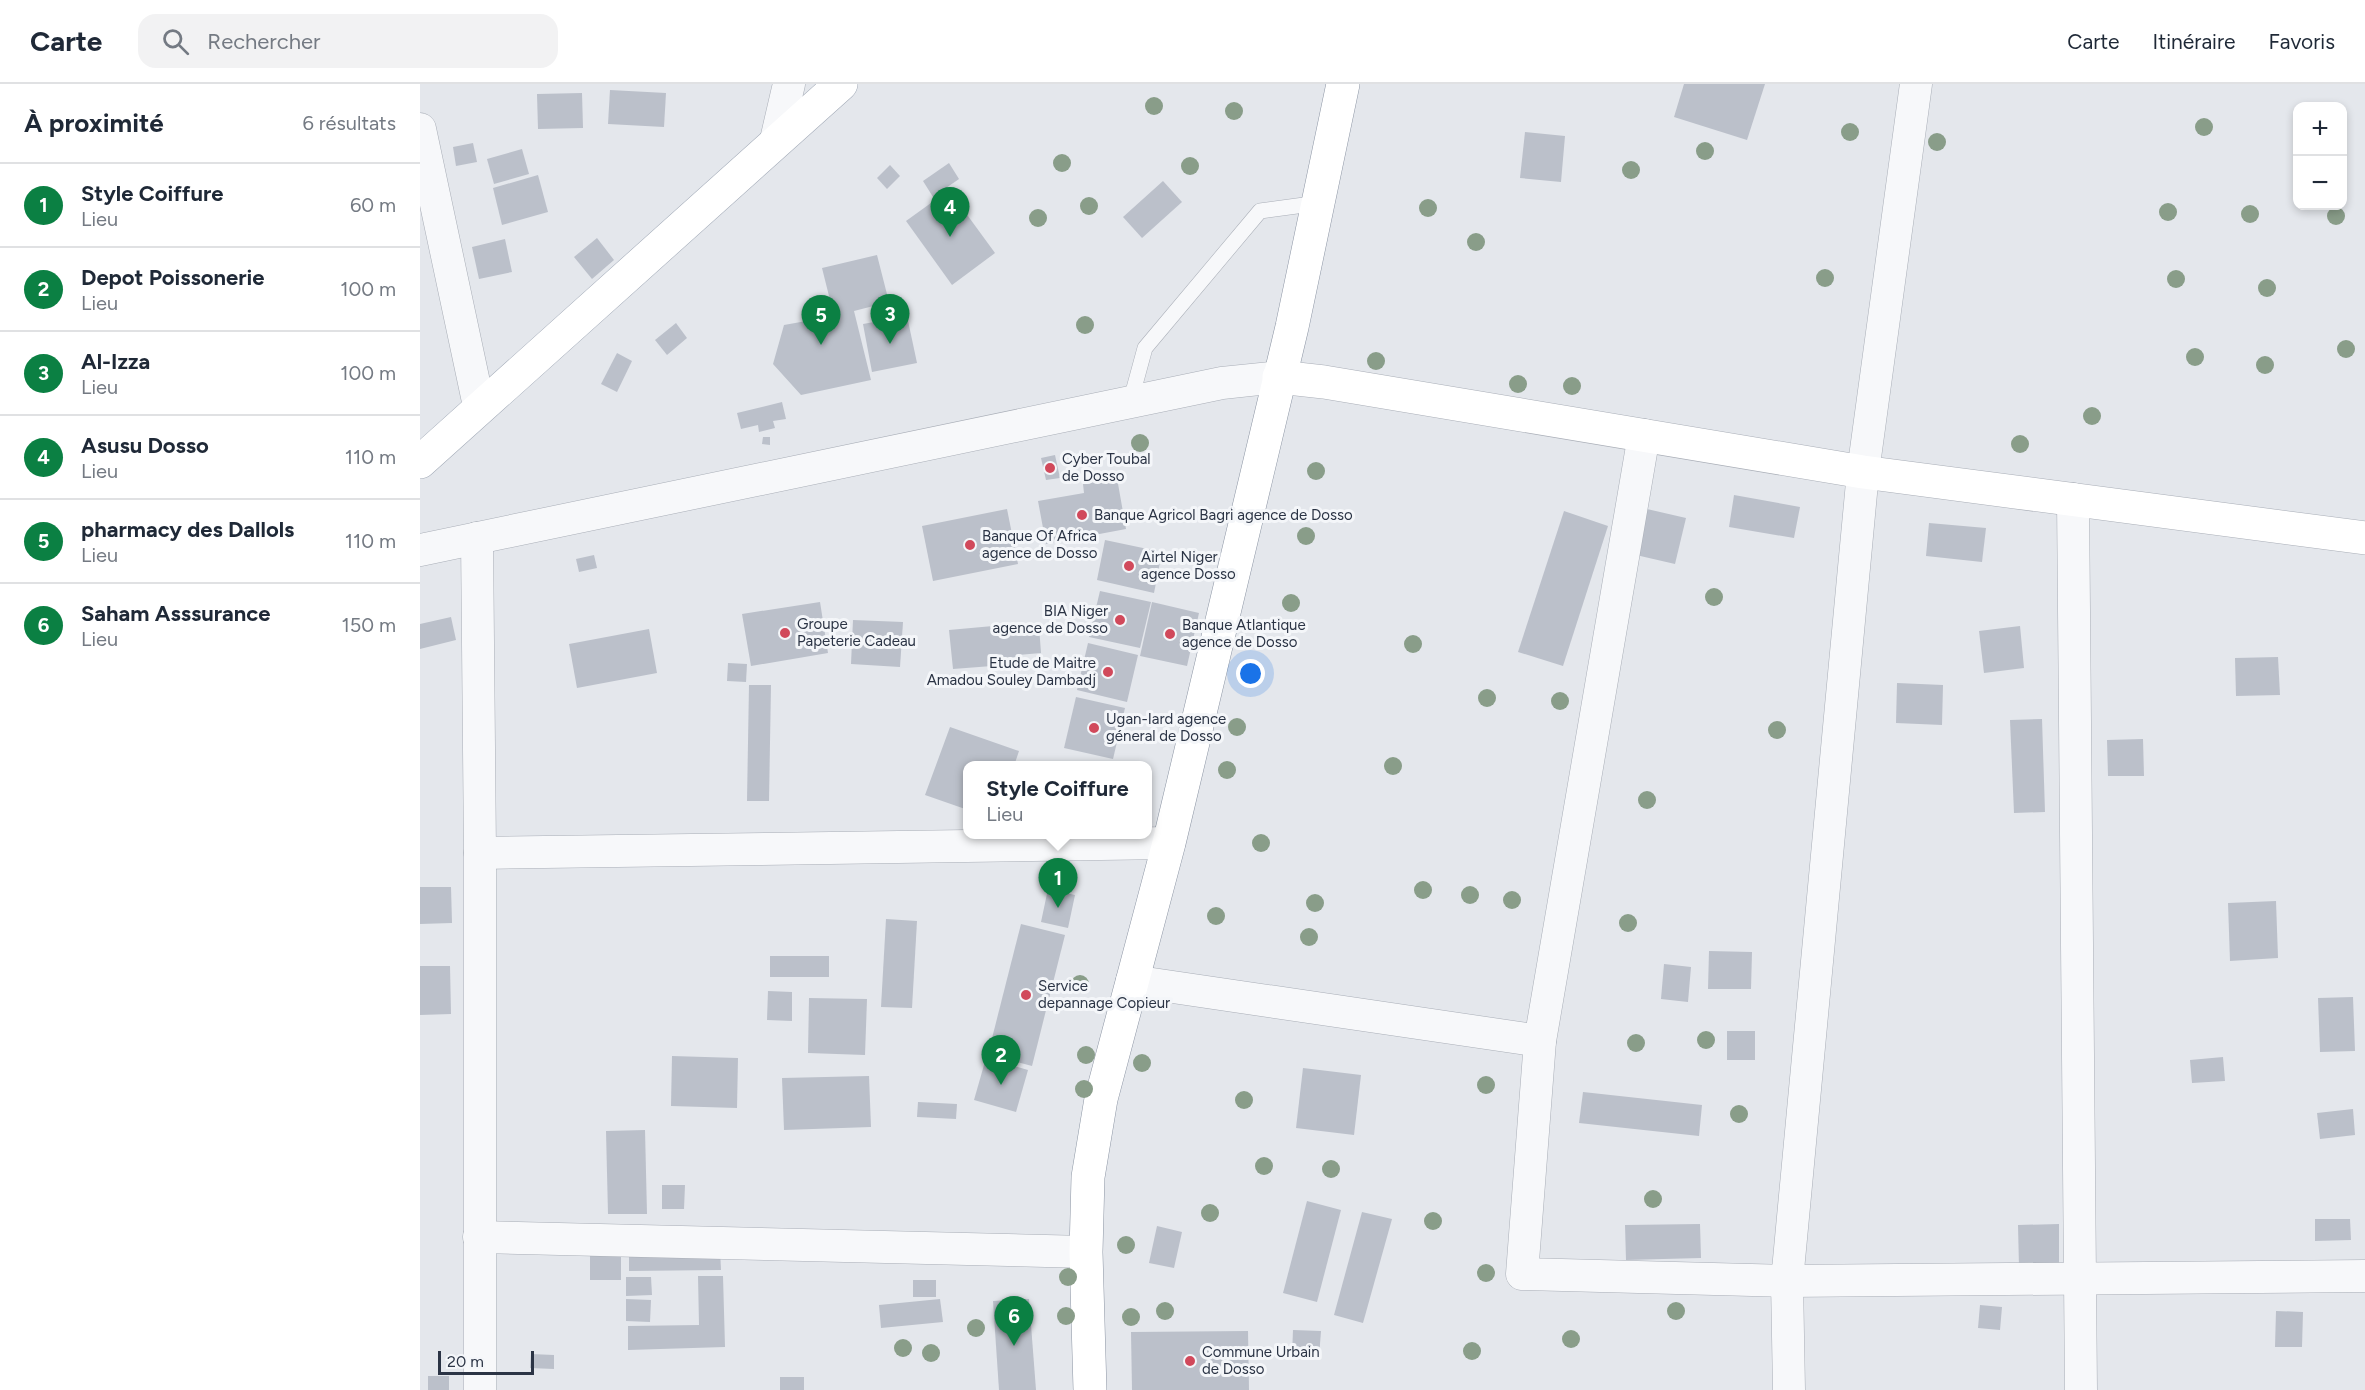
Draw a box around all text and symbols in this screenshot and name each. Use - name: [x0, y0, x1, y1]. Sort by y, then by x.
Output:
- search box: [138, 14, 558, 68]
- text: Carte: [30, 24, 102, 58]
- icon: search: [159, 25, 192, 58]
- text: Rechercher: [207, 28, 320, 55]
- text: Carte: [2067, 29, 2120, 54]
- text: Itinéraire: [2153, 29, 2236, 54]
- text: Favoris: [2269, 29, 2335, 54]
- map controls: [2293, 102, 2347, 210]
- button: +: [2293, 102, 2347, 156]
- text: À proximité: [24, 107, 164, 139]
- text: 6 résultats: [303, 111, 396, 135]
- button: −: [2293, 156, 2347, 210]
- text: Style Coiffure: [81, 180, 224, 207]
- pin: 4: [930, 188, 970, 237]
- text: 1: [39, 193, 48, 217]
- text: 60 m: [350, 193, 396, 217]
- text: Lieu: [81, 207, 118, 231]
- text: Depot Poissonerie: [81, 264, 265, 291]
- text: 2: [38, 277, 49, 301]
- text: 100 m: [340, 277, 396, 301]
- text: Lieu: [81, 291, 118, 315]
- pin: 3: [870, 294, 910, 344]
- pin: 5: [802, 296, 840, 345]
- text: Al-Izza: [81, 348, 150, 375]
- text: 3: [38, 361, 49, 385]
- text: 100 m: [340, 361, 396, 385]
- text: Lieu: [81, 375, 118, 399]
- text: Asusu Dosso: [81, 432, 209, 459]
- text: 4: [37, 445, 50, 469]
- text: 110 m: [345, 445, 396, 469]
- place label: Cyber Toubal de Dosso: [1062, 450, 1151, 485]
- text: Lieu: [81, 459, 118, 483]
- marker: Cyber Toubal de Dosso: [1043, 461, 1057, 475]
- place label: Banque Agricol Bagri agence de Dosso: [1094, 506, 1353, 524]
- marker: Banque Agricol Bagri agence de Dosso: [1075, 508, 1089, 522]
- text: pharmacy des Dallols: [81, 516, 294, 543]
- place label: Banque Of Africa agence de Dosso: [982, 527, 1098, 562]
- text: 5: [38, 529, 49, 553]
- text: 110 m: [345, 529, 396, 553]
- marker: Banque Of Africa agence de Dosso: [963, 538, 977, 552]
- text: Lieu: [81, 543, 118, 567]
- place label: Airtel Niger agence Dosso: [1141, 548, 1236, 583]
- marker: Airtel Niger agence Dosso: [1122, 559, 1136, 573]
- text: Saham Asssurance: [81, 600, 270, 627]
- place label: BIA Niger agence de Dosso: [993, 602, 1108, 637]
- text: 6: [38, 613, 49, 637]
- text: 150 m: [341, 613, 396, 637]
- marker: BIA Niger agence de Dosso: [1113, 613, 1127, 627]
- place label: Groupe Papeterie Cadeau: [797, 615, 916, 650]
- place label: Banque Atlantique agence de Dosso: [1182, 616, 1306, 651]
- marker: Groupe Papeterie Cadeau: [778, 626, 792, 640]
- text: Lieu: [81, 627, 118, 651]
- marker: Banque Atlantique agence de Dosso: [1163, 627, 1177, 641]
- place label: Etude de Maitre Amadou Souley Dambadj: [927, 654, 1096, 689]
- your location: [1236, 659, 1265, 688]
- marker: Etude de Maitre Amadou Souley Dambadj: [1101, 665, 1115, 679]
- place label: Ugan-Iard agence géneral de Dosso: [1106, 710, 1226, 745]
- marker: Ugan-Iard agence géneral de Dosso: [1087, 721, 1101, 735]
- popup: [963, 761, 1152, 839]
- text: Style Coiffure: [986, 775, 1129, 802]
- text: Lieu: [986, 802, 1023, 826]
- pin: 1: [1038, 858, 1078, 908]
- place label: Service depannage Copieur: [1038, 977, 1170, 1012]
- marker: Service depannage Copieur: [1019, 988, 1033, 1002]
- pin: 2: [982, 1036, 1020, 1085]
- pin: 6: [994, 1296, 1034, 1346]
- place label: Commune Urbain de Dosso: [1202, 1343, 1320, 1378]
- scale bar: [438, 1348, 534, 1376]
- text: 20 m: [447, 1352, 484, 1371]
- marker: Commune Urbain de Dosso: [1183, 1354, 1197, 1368]

